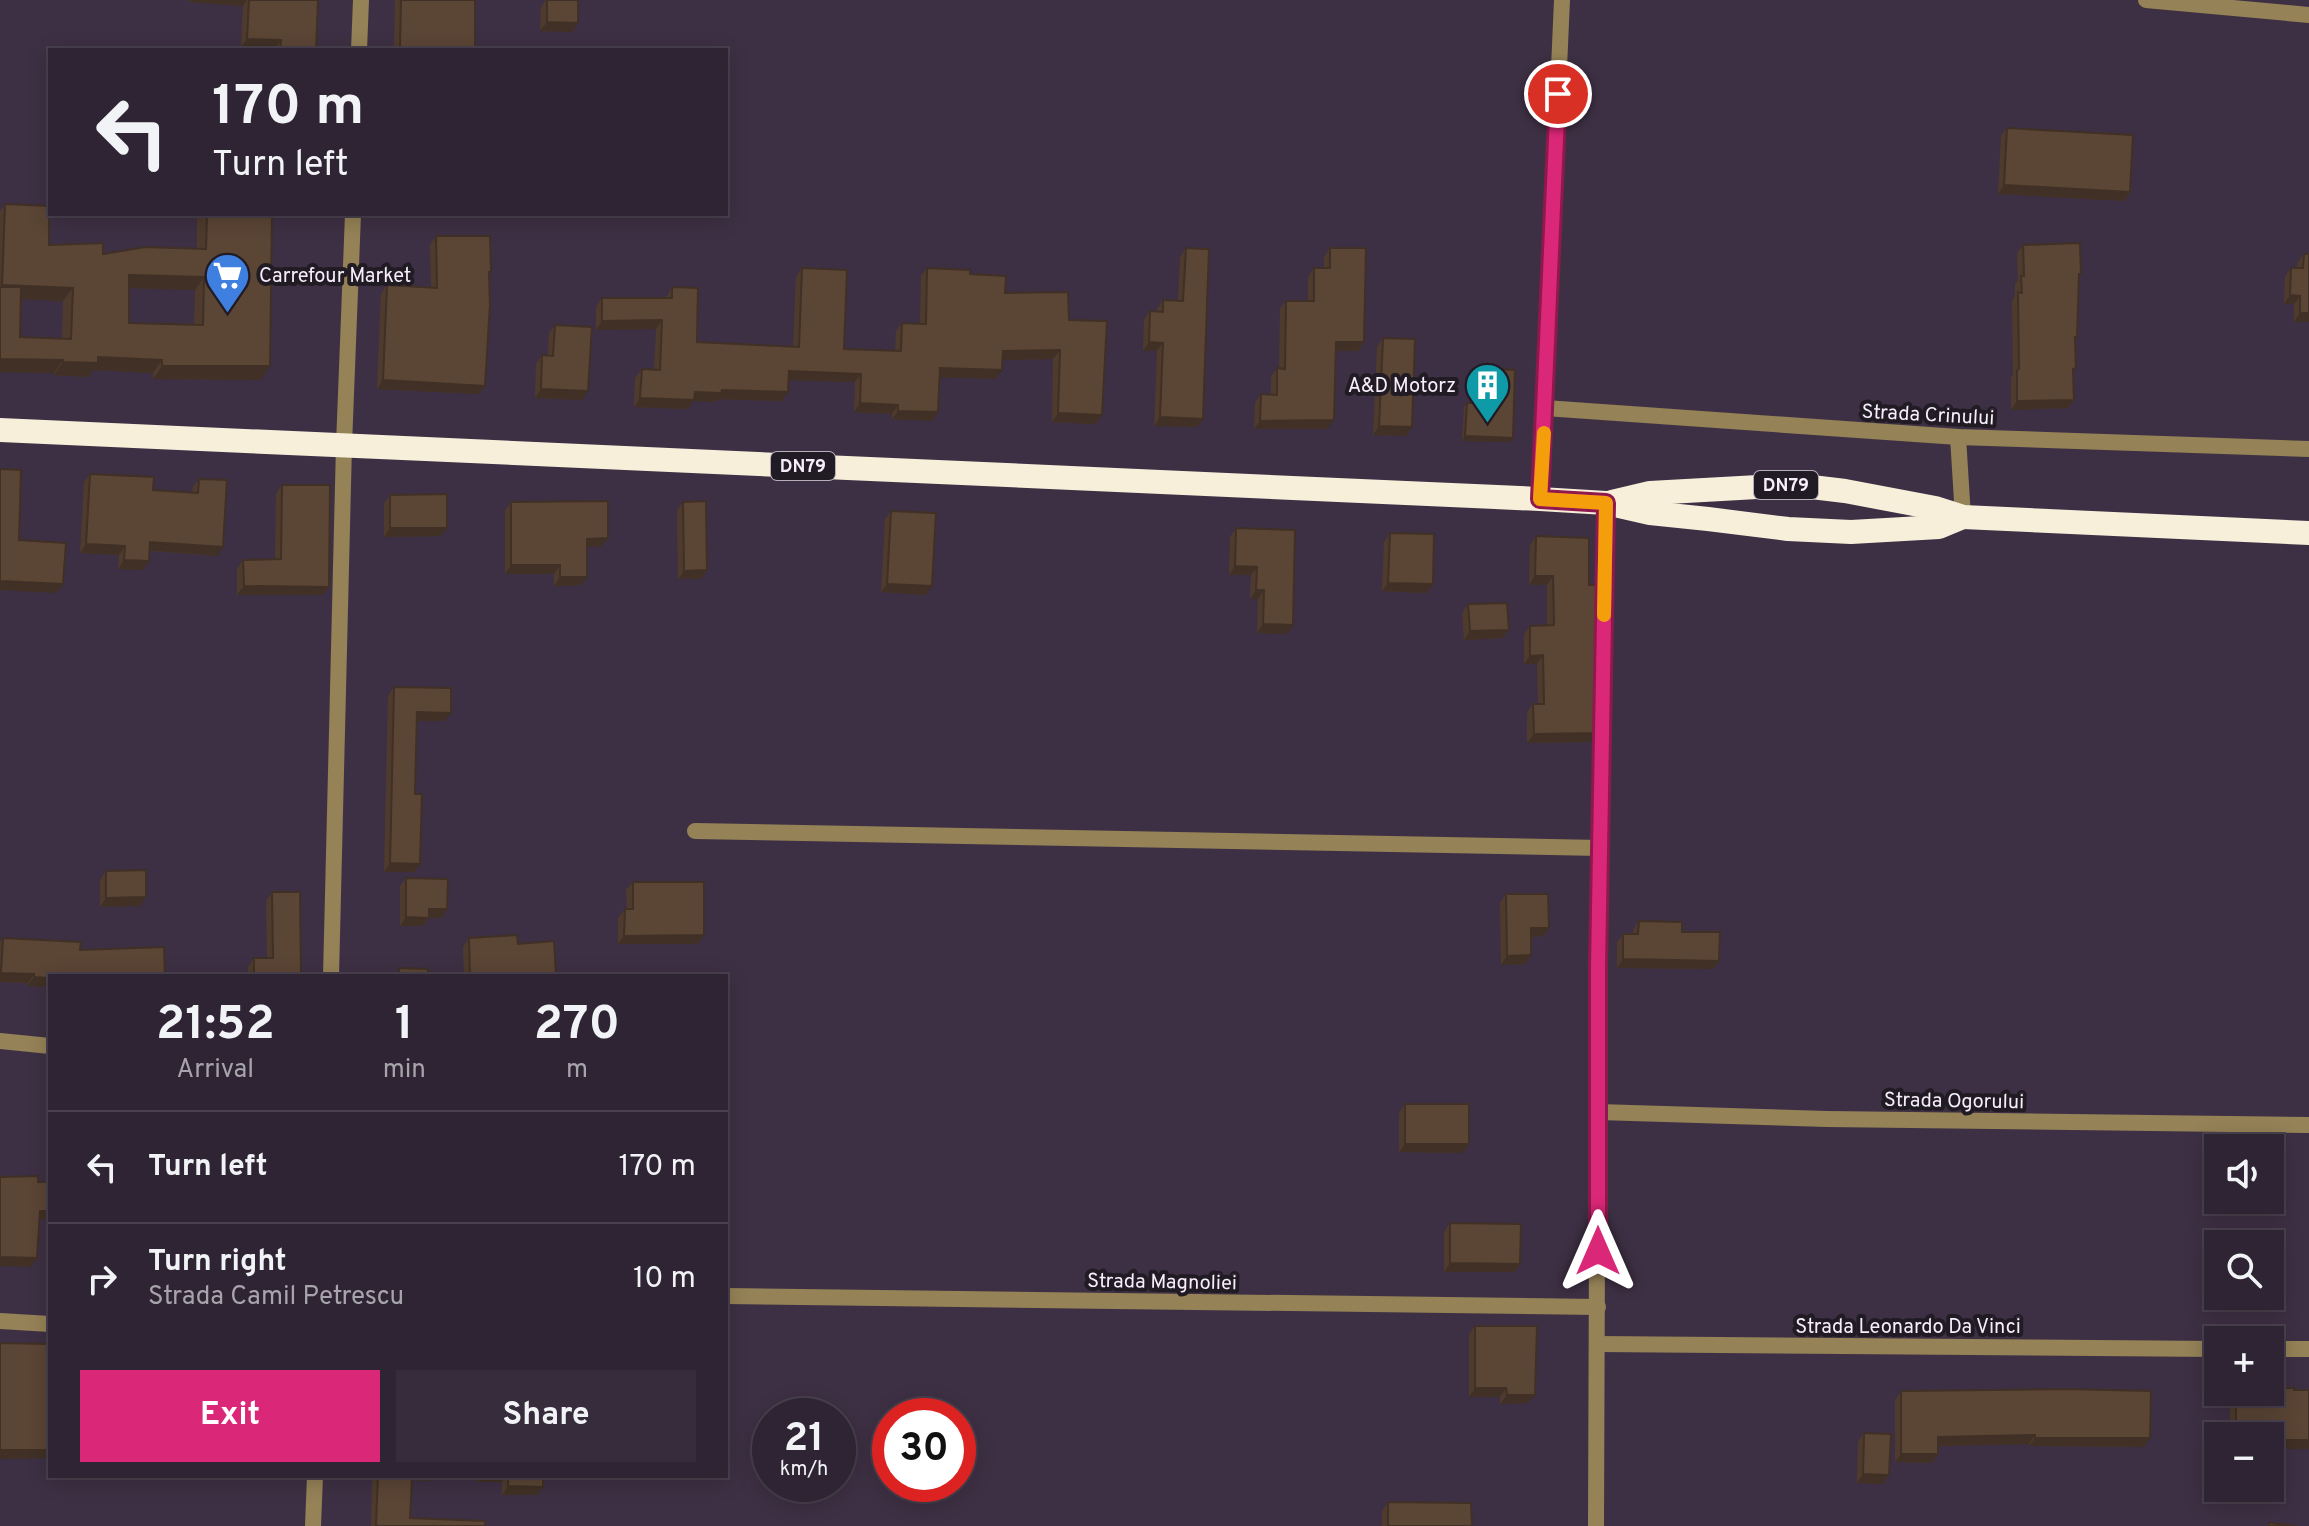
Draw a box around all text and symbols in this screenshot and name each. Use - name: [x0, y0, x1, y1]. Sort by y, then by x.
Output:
- pin: [1524, 60, 1592, 128]
- icon: arrive: [1536, 72, 1580, 116]
- text: 170 m: [212, 74, 364, 144]
- icon: left: [80, 80, 184, 184]
- text: Turn left: [212, 143, 349, 189]
- supermarket icon: Carrefour Market: [204, 251, 252, 314]
- place label: Carrefour Market: [259, 264, 411, 290]
- building icon: A&D Motorz: [1463, 361, 1511, 424]
- place label: A&D Motorz: [1348, 374, 1456, 400]
- street label: Strada Crinului: [1861, 400, 1995, 432]
- road number: DN79: [771, 452, 835, 480]
- road number: DN79: [1754, 471, 1818, 499]
- text: 21:52: [156, 996, 275, 1056]
- text: 1: [395, 996, 414, 1056]
- text: 270: [534, 996, 620, 1056]
- text: Arrival: [177, 1054, 254, 1087]
- text: min: [383, 1054, 426, 1087]
- text: m: [566, 1054, 588, 1087]
- street label: Strada Ogorului: [1884, 1088, 2024, 1116]
- map controls: [2204, 1134, 2284, 1502]
- button: sound: [2204, 1134, 2284, 1214]
- icon: left: [80, 1145, 124, 1189]
- text: Turn left: [148, 1149, 268, 1186]
- text: 170 m: [618, 1149, 696, 1186]
- position arrow: [1556, 1209, 1640, 1293]
- button: search: [2204, 1230, 2284, 1310]
- text: Turn right: [148, 1244, 286, 1281]
- icon: right: [80, 1257, 124, 1301]
- text: 10 m: [633, 1261, 696, 1298]
- street label: Strada Magnoliei: [1087, 1269, 1237, 1297]
- text: Strada Camil Petrescu: [148, 1281, 404, 1314]
- street label: Strada Leonardo Da Vinci: [1795, 1315, 2021, 1341]
- button: +: [2204, 1326, 2284, 1406]
- button: Exit: [80, 1370, 380, 1462]
- button: Share: [396, 1370, 696, 1462]
- speed limit sign: 30: [872, 1398, 976, 1502]
- text: 21: [784, 1415, 824, 1465]
- button: −: [2204, 1422, 2284, 1502]
- text: km/h: [780, 1457, 828, 1483]

